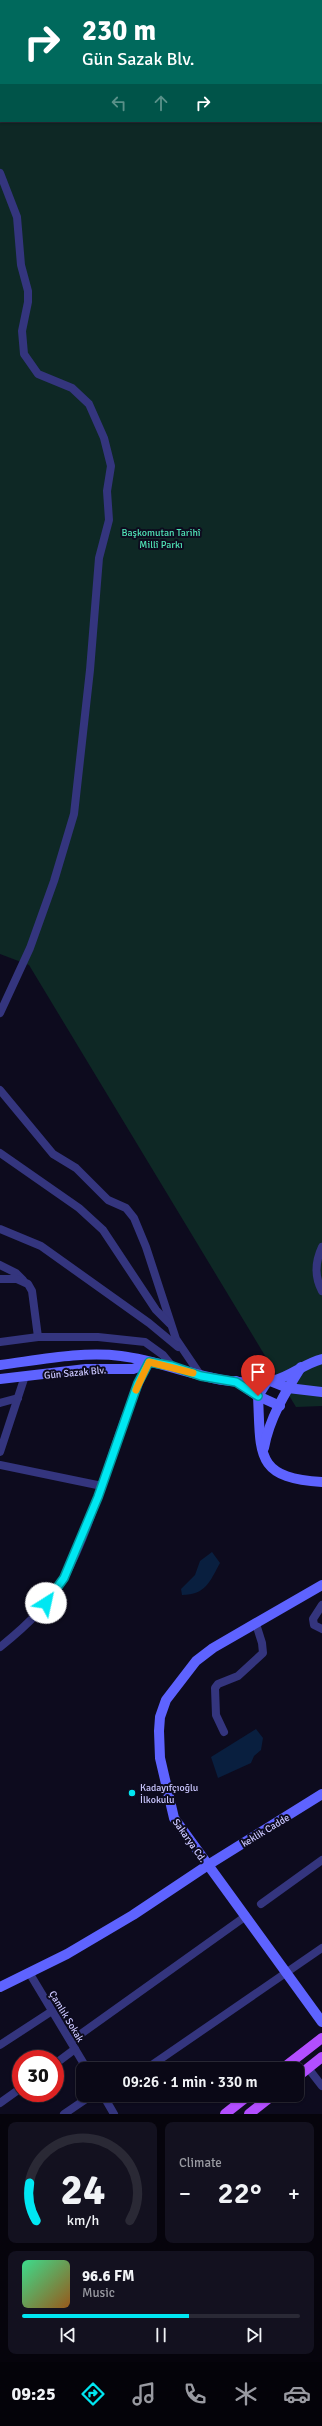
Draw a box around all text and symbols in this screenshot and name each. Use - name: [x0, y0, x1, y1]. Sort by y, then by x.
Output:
- text: 230 m: [82, 14, 156, 48]
- icon: right: [16, 16, 68, 68]
- text: Gün Sazak Blv.: [82, 48, 194, 70]
- icon: left: [108, 92, 130, 114]
- icon: ahead: [150, 92, 172, 114]
- icon: right: [192, 92, 214, 114]
- park label: Başkomutan Tarihî Millî Parkı: [121, 527, 201, 551]
- pin: [241, 1355, 275, 1396]
- icon: arrive: [247, 1361, 269, 1383]
- street label: Gün Sazak Blv.: [43, 1364, 107, 1382]
- position arrow: [25, 1582, 67, 1624]
- place label: Kadayıfçıoğlu İlkokulu: [140, 1782, 198, 1806]
- marker: Kadayıfçıoğlu İlkokulu: [127, 1788, 137, 1798]
- street label: keklik Cadde: [239, 1812, 292, 1850]
- street label: Sakarya Cd.: [170, 1817, 209, 1865]
- street label: Çamlık Sokak: [46, 1989, 86, 2044]
- speed limit sign: 30: [12, 2050, 64, 2102]
- text: 09:26 · 1 min · 330 m: [123, 2073, 257, 2091]
- text: Climate: [179, 2155, 222, 2171]
- text: 24: [60, 2164, 105, 2215]
- text: 22°: [218, 2175, 261, 2212]
- text: −: [179, 2180, 191, 2207]
- text: +: [288, 2180, 300, 2207]
- text: km/h: [66, 2211, 99, 2228]
- text: 96.6 FM: [82, 2267, 134, 2285]
- text: Music: [82, 2285, 115, 2301]
- icon: previous: [57, 2324, 79, 2346]
- icon: pause: [150, 2324, 172, 2346]
- icon: next: [243, 2324, 265, 2346]
- icon: directions: [79, 2380, 107, 2408]
- icon: music: [130, 2380, 158, 2408]
- icon: phone: [181, 2380, 209, 2408]
- icon: climate: [232, 2380, 260, 2408]
- icon: car: [283, 2380, 311, 2408]
- text: 09:25: [11, 2383, 56, 2405]

